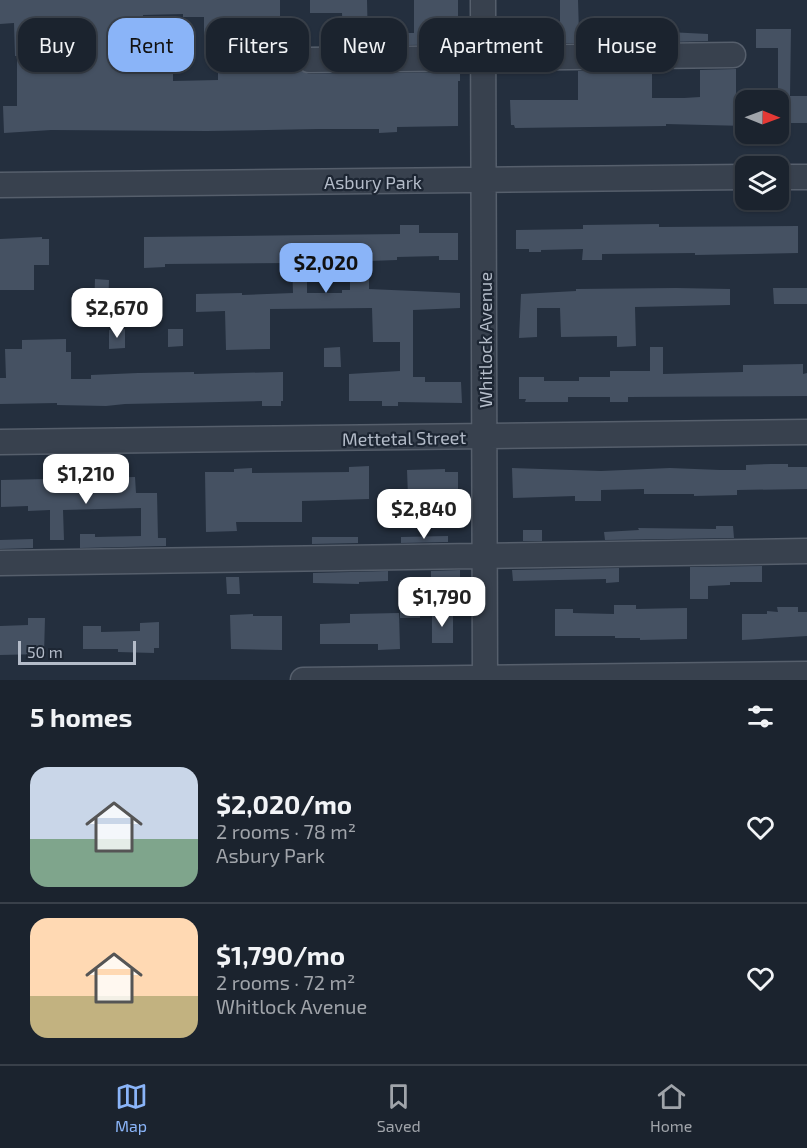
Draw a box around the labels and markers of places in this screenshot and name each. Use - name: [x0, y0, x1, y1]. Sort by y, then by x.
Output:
- pin: $2,020: [277, 243, 375, 294]
- pin: $2,670: [68, 288, 166, 339]
- pin: $1,210: [37, 454, 135, 505]
- pin: $2,840: [375, 489, 473, 540]
- pin: $1,790: [393, 577, 491, 628]

